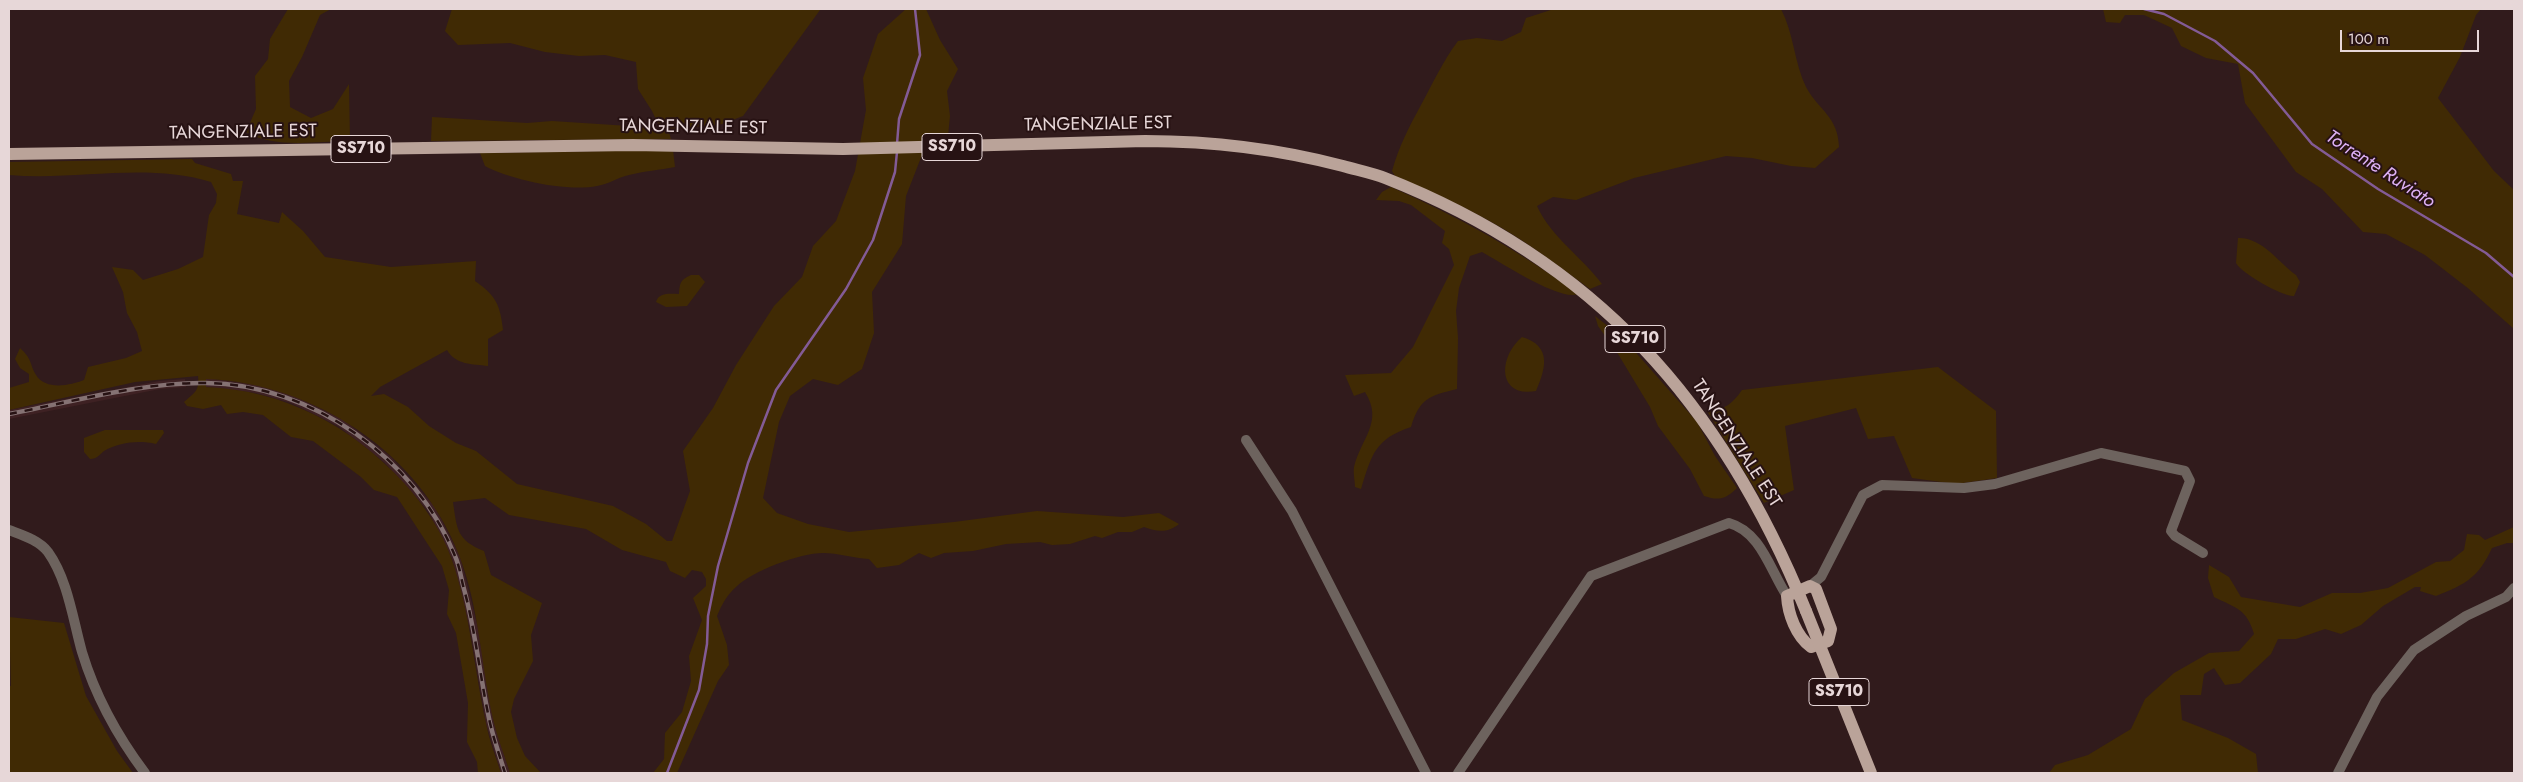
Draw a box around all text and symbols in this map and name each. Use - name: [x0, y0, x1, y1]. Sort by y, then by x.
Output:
- scale bar: [2343, 20, 2482, 52]
- text: 100 m: [2348, 28, 2389, 50]
- street label: TANGENZIALE EST: [1024, 113, 1172, 137]
- street label: TANGENZIALE EST: [619, 116, 767, 140]
- street label: TANGENZIALE EST: [169, 121, 317, 145]
- water label: Torrente Ruviato: [2321, 126, 2439, 214]
- road number: SS710: [922, 134, 982, 160]
- road number: SS710: [331, 136, 391, 162]
- road number: SS710: [1605, 326, 1665, 352]
- street label: TANGENZIALE EST: [1687, 376, 1785, 512]
- road number: SS710: [1809, 679, 1869, 706]

